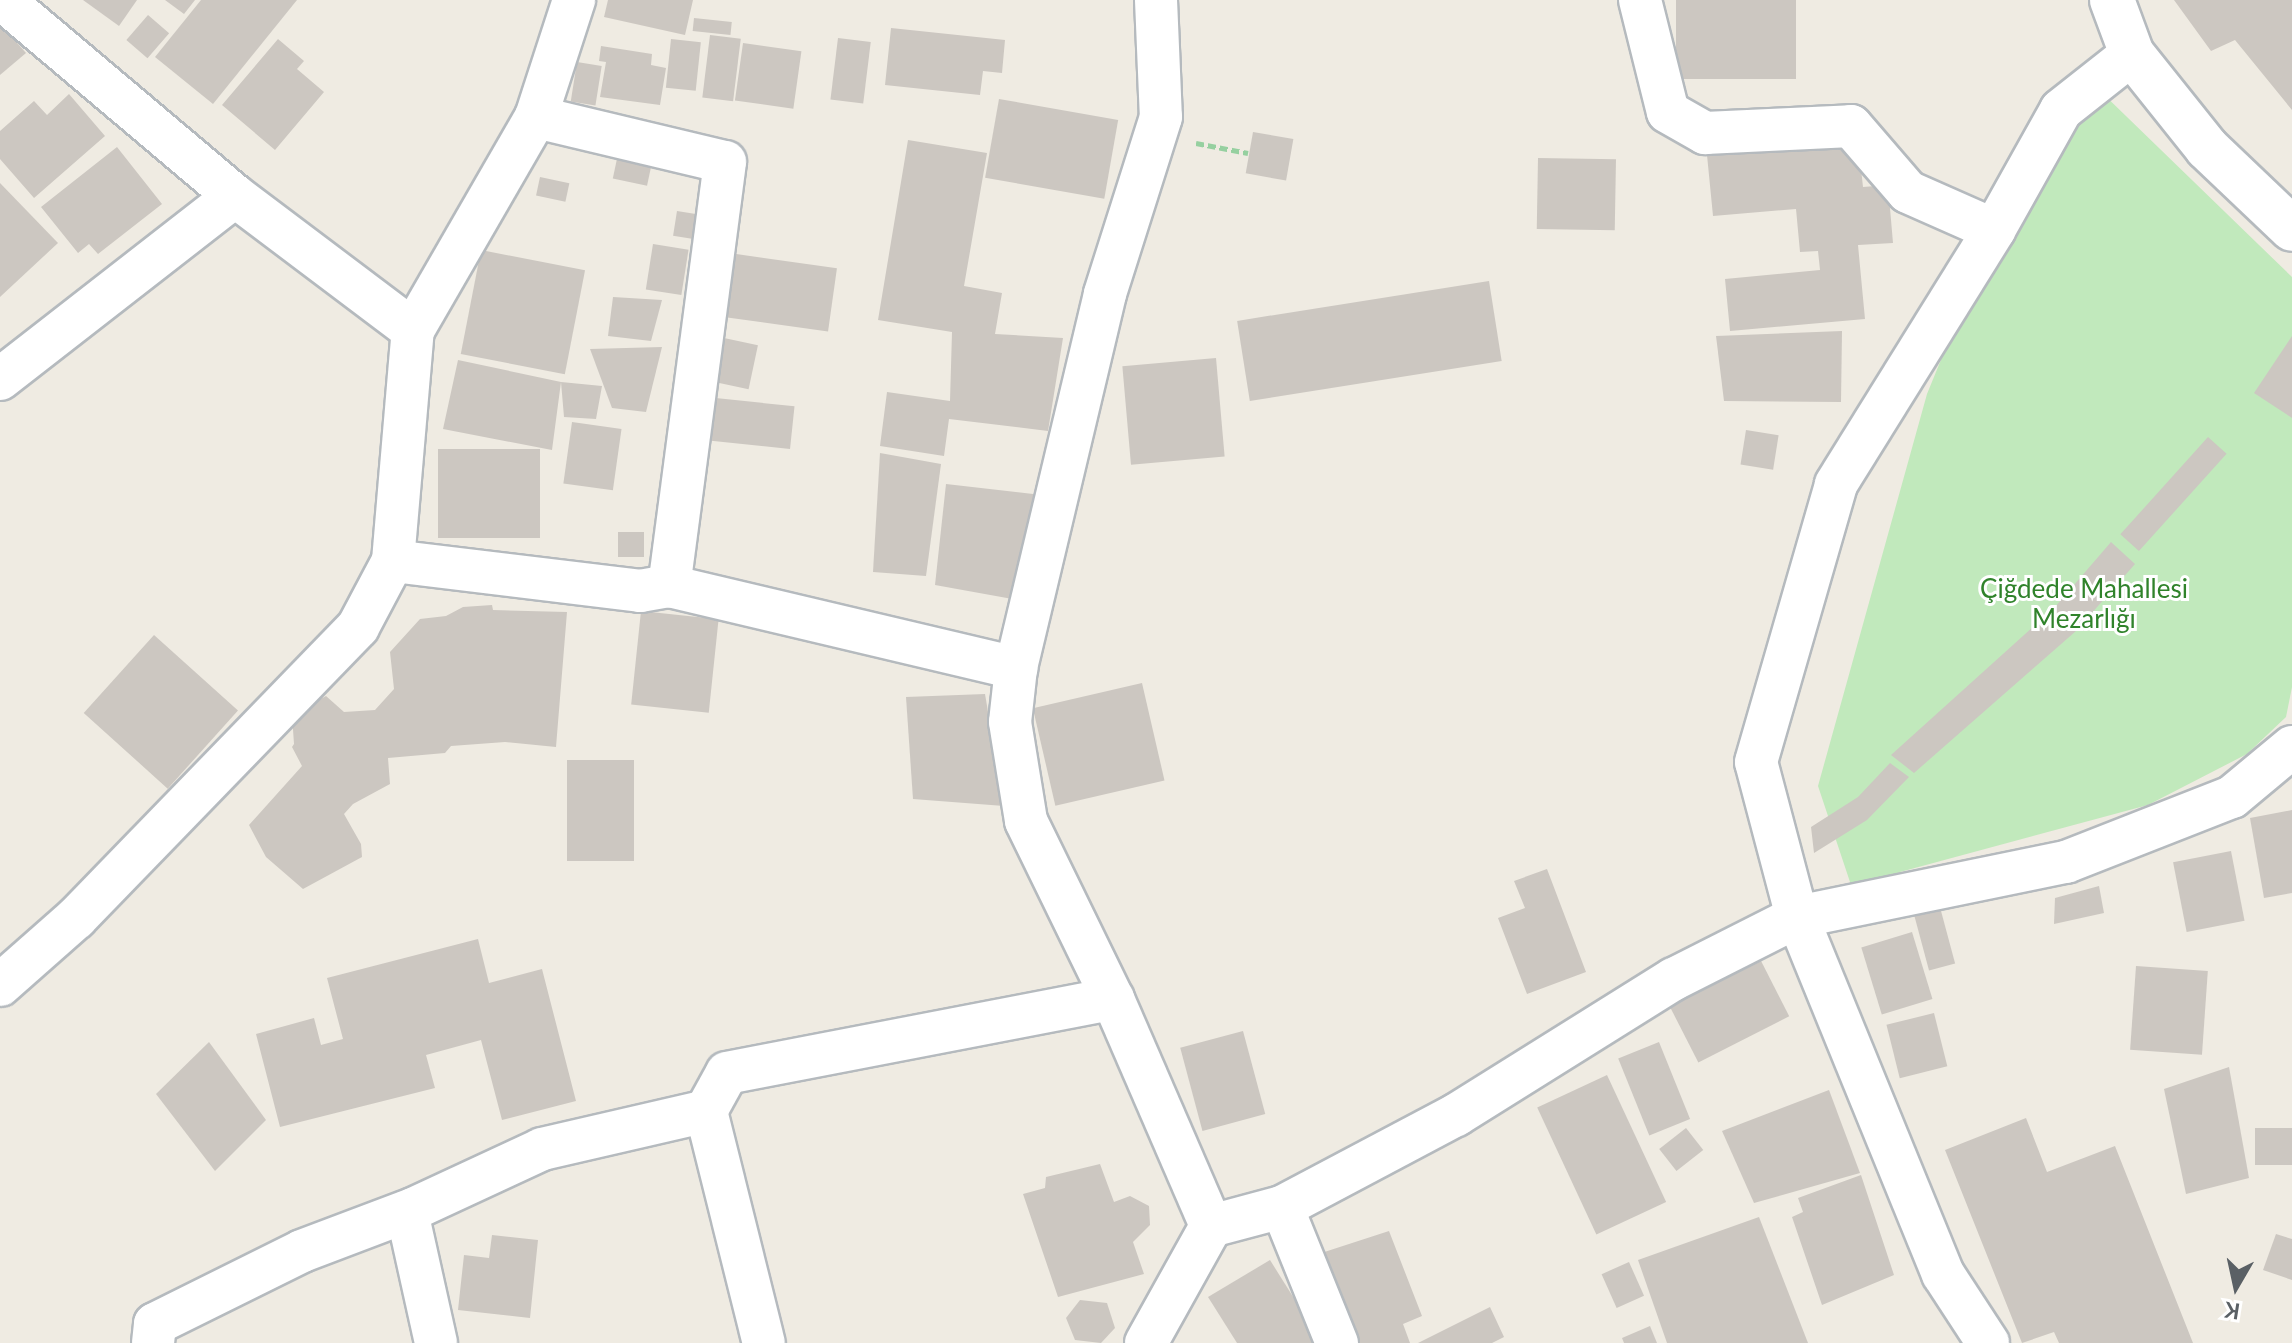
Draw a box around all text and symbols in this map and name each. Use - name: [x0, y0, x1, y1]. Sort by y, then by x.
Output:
- park label: Çiğdede Mahallesi Mezarlığı: [1980, 573, 2188, 634]
- north arrow: [2196, 1247, 2276, 1327]
- text: K: [2223, 1297, 2242, 1326]

